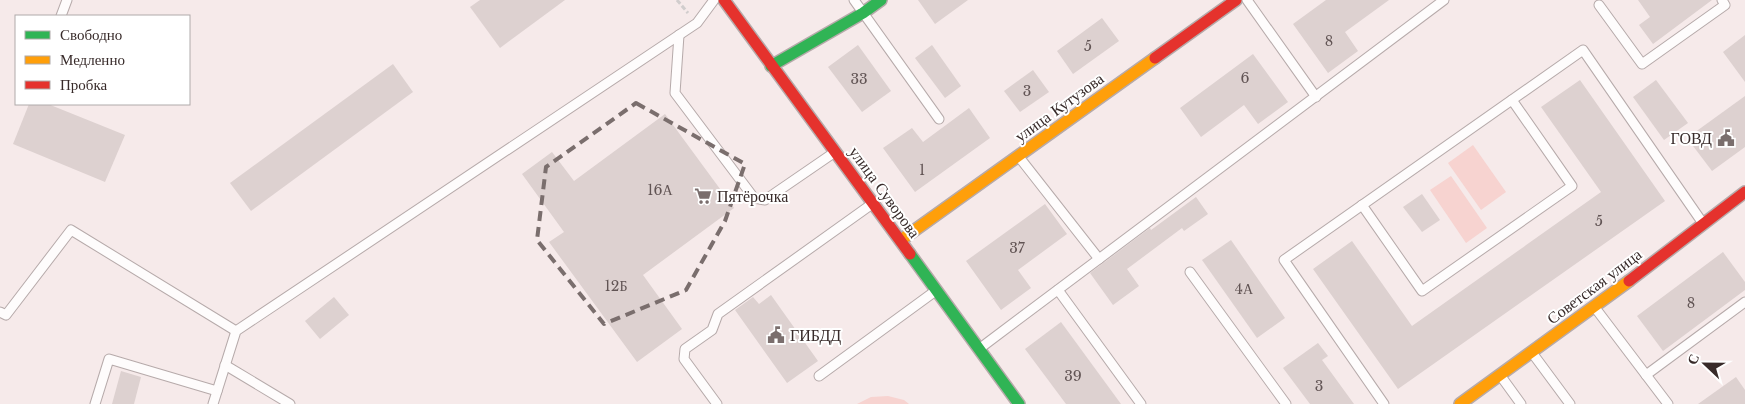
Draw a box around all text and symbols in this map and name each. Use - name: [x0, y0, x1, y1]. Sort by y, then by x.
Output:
- legend: [15, 15, 190, 105]
- text: Свободно: [60, 25, 122, 44]
- house number: 8: [1325, 32, 1333, 50]
- house number: 5: [1084, 37, 1092, 55]
- text: Медленно: [60, 50, 125, 69]
- street label: улица Кутузова: [1011, 68, 1107, 146]
- house number: 6: [1240, 69, 1250, 87]
- house number: 33: [850, 70, 868, 88]
- text: Пробка: [60, 75, 108, 94]
- house number: 3: [1023, 82, 1031, 100]
- place label: ГОВД: [1671, 128, 1712, 148]
- public building icon: ГОВД: [1716, 128, 1736, 148]
- street label: улица Суворова: [845, 142, 925, 242]
- house number: 1: [919, 161, 925, 179]
- house number: 16А: [647, 181, 674, 199]
- supermarket icon: Пятёрочка: [693, 186, 713, 206]
- place label: Пятёрочка: [717, 186, 788, 206]
- house number: 5: [1595, 212, 1603, 230]
- house number: 37: [1009, 239, 1026, 257]
- street label: Советская улица: [1543, 244, 1645, 328]
- house number: 12Б: [605, 277, 627, 295]
- house number: 4А: [1235, 280, 1254, 298]
- house number: 8: [1687, 294, 1695, 312]
- public building icon: ГИБДД: [766, 325, 786, 345]
- place label: ГИБДД: [790, 325, 841, 345]
- north arrow: [1680, 339, 1730, 389]
- text: С: [1683, 351, 1703, 367]
- house number: 39: [1064, 367, 1082, 385]
- house number: 3: [1315, 377, 1323, 395]

